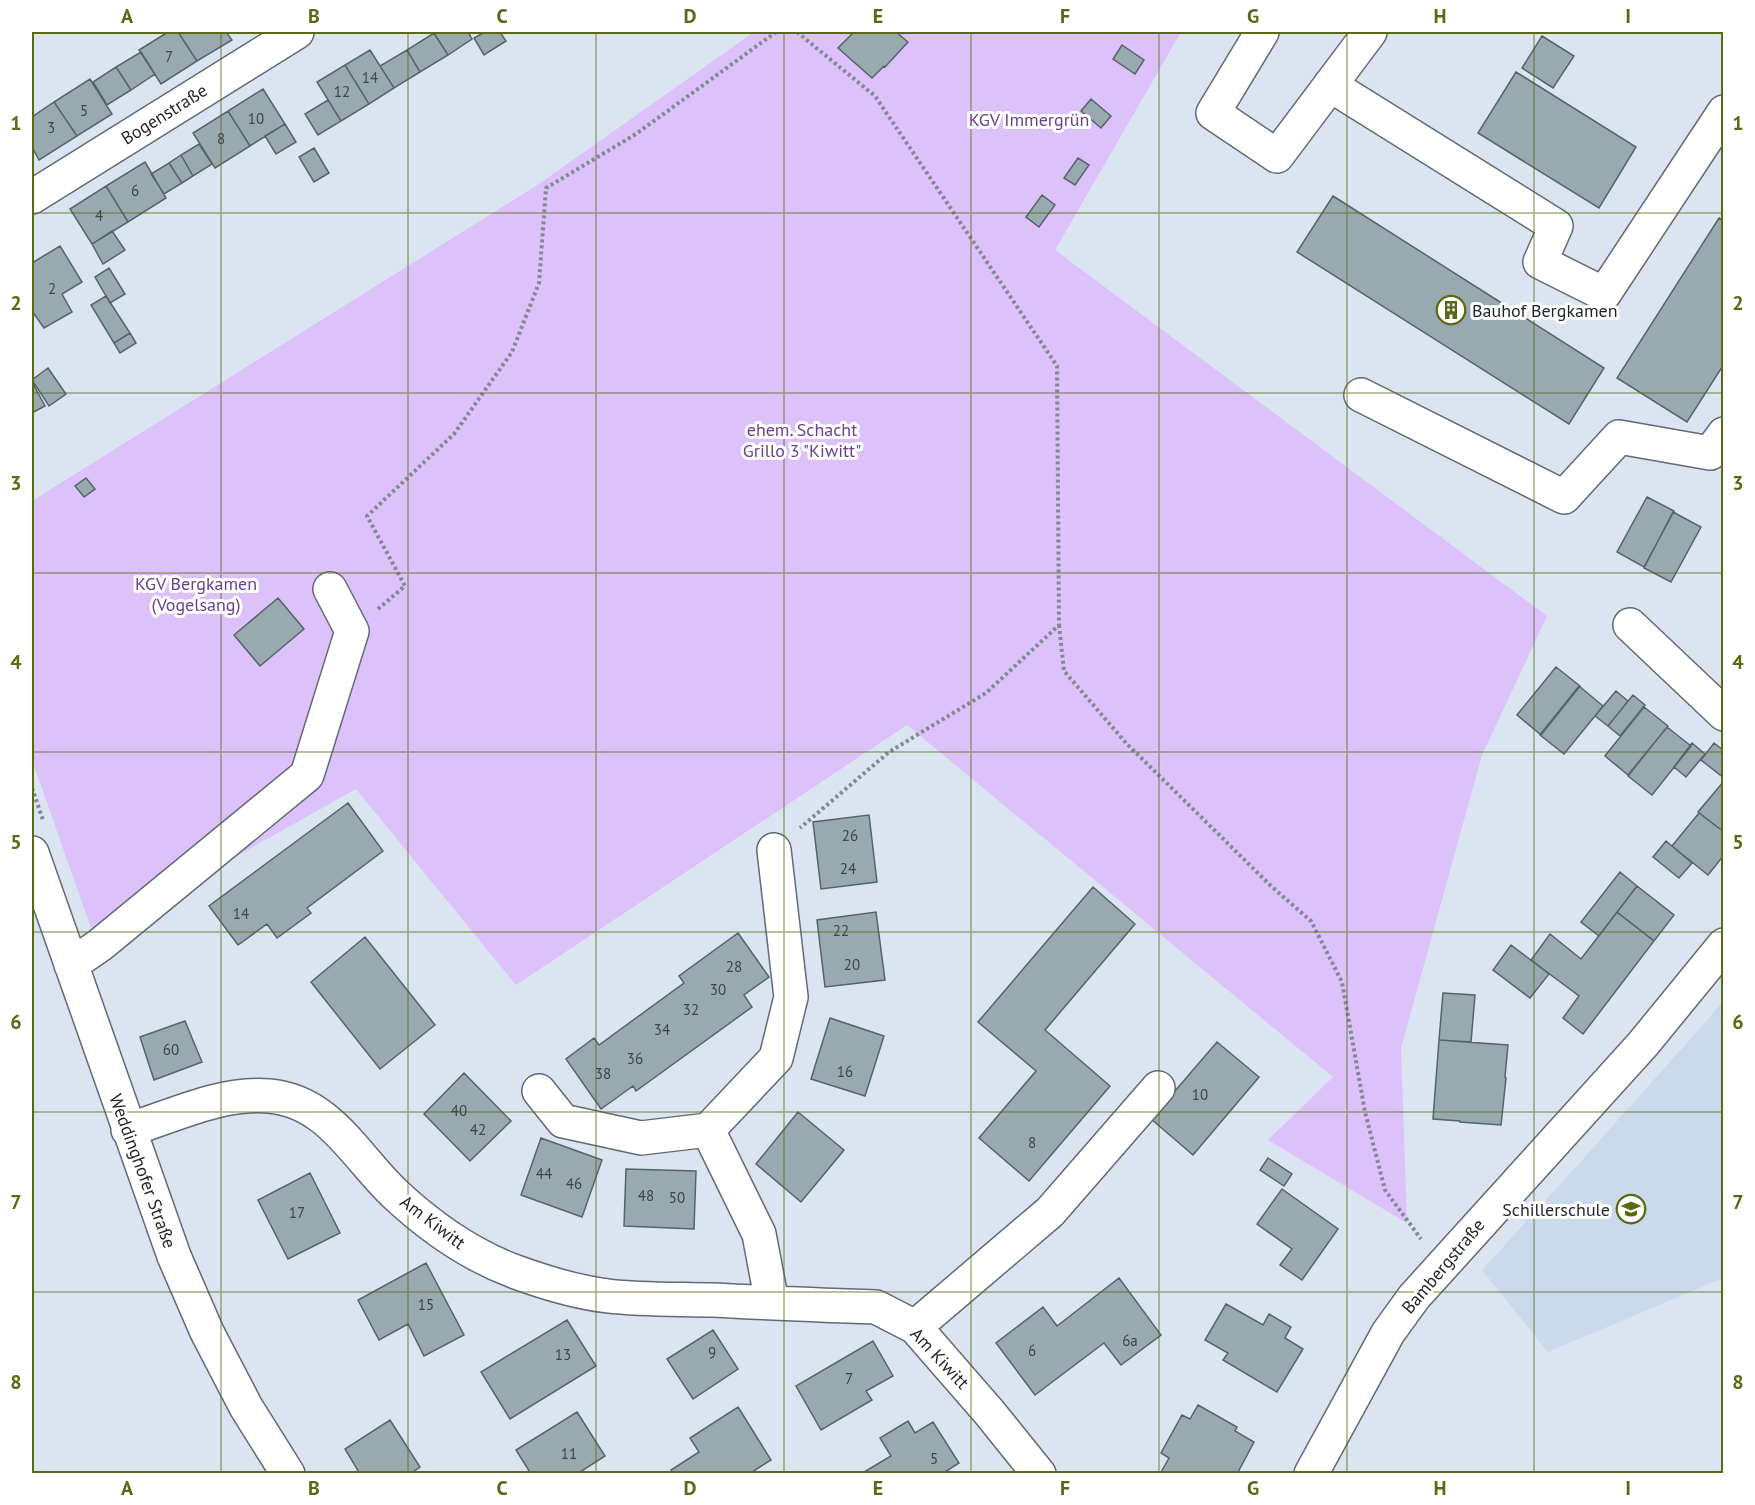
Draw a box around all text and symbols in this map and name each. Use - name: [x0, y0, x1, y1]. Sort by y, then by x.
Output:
- text: A: [121, 3, 134, 29]
- text: B: [308, 3, 320, 29]
- text: C: [496, 3, 508, 29]
- text: D: [684, 3, 697, 29]
- text: E: [873, 3, 883, 29]
- text: F: [1060, 3, 1070, 29]
- text: G: [1247, 3, 1259, 29]
- text: H: [1433, 3, 1447, 29]
- text: I: [1625, 3, 1631, 29]
- house number: 7: [165, 47, 173, 66]
- house number: 14: [362, 68, 378, 87]
- street label: Bogenstraße: [117, 78, 211, 150]
- house number: 12: [334, 82, 350, 101]
- house number: 5: [80, 101, 88, 120]
- park label: KGV Immergrün: [969, 108, 1089, 131]
- house number: 10: [248, 109, 264, 128]
- text: 1: [10, 110, 22, 136]
- text: 1: [1732, 110, 1744, 136]
- house number: 3: [47, 118, 55, 137]
- house number: 8: [217, 129, 225, 148]
- house number: 6: [131, 181, 139, 200]
- house number: 4: [95, 206, 103, 225]
- house number: 2: [48, 279, 56, 298]
- text: 2: [10, 290, 22, 316]
- text: 2: [1732, 290, 1744, 316]
- building icon: Bauhof Bergkamen: [1435, 294, 1467, 326]
- place label: Bauhof Bergkamen: [1472, 299, 1618, 322]
- park label: ehem. Schacht Grillo 3 "Kiwitt": [743, 418, 861, 462]
- text: 3: [10, 470, 22, 496]
- text: 3: [1732, 470, 1744, 496]
- park label: KGV Bergkamen (Vogelsang): [135, 572, 257, 616]
- text: 4: [10, 649, 22, 675]
- text: 4: [1732, 649, 1744, 675]
- house number: 26: [842, 826, 858, 845]
- text: 5: [10, 829, 22, 855]
- text: 5: [1732, 829, 1744, 855]
- house number: 24: [840, 859, 856, 878]
- house number: 14: [233, 904, 249, 923]
- house number: 22: [833, 921, 849, 940]
- house number: 20: [844, 955, 860, 974]
- house number: 28: [726, 957, 742, 976]
- house number: 30: [710, 980, 726, 999]
- house number: 32: [683, 1000, 699, 1019]
- text: 6: [10, 1009, 22, 1035]
- text: 6: [1732, 1009, 1744, 1035]
- house number: 34: [654, 1020, 670, 1039]
- house number: 60: [163, 1040, 179, 1059]
- house number: 36: [627, 1049, 643, 1068]
- house number: 16: [837, 1062, 853, 1081]
- house number: 38: [595, 1064, 611, 1083]
- house number: 10: [1192, 1085, 1208, 1104]
- street label: Weddinghofer Straße: [104, 1091, 182, 1251]
- house number: 40: [451, 1101, 467, 1120]
- house number: 42: [470, 1120, 486, 1139]
- house number: 8: [1028, 1133, 1036, 1152]
- house number: 44: [536, 1164, 552, 1183]
- house number: 46: [566, 1174, 582, 1193]
- house number: 48: [638, 1186, 654, 1205]
- house number: 50: [669, 1188, 685, 1207]
- text: 7: [10, 1189, 22, 1215]
- text: 7: [1732, 1189, 1744, 1215]
- street label: Am Kiwitt: [396, 1190, 470, 1254]
- school or university icon: Schillerschule: [1615, 1193, 1647, 1225]
- place label: Schillerschule: [1502, 1198, 1610, 1221]
- house number: 17: [289, 1203, 305, 1222]
- street label: Bambergstraße: [1397, 1214, 1489, 1318]
- house number: 15: [418, 1295, 434, 1314]
- street label: Am Kiwitt: [906, 1322, 974, 1394]
- house number: 6a: [1122, 1331, 1138, 1350]
- house number: 6: [1028, 1341, 1036, 1360]
- house number: 9: [708, 1343, 716, 1362]
- house number: 13: [555, 1345, 571, 1364]
- text: 8: [10, 1369, 22, 1395]
- house number: 7: [845, 1369, 853, 1388]
- text: 8: [1732, 1369, 1744, 1395]
- house number: 11: [561, 1444, 577, 1463]
- house number: 5: [930, 1449, 938, 1468]
- text: A: [121, 1475, 134, 1501]
- text: B: [308, 1475, 320, 1501]
- text: C: [496, 1475, 508, 1501]
- text: D: [684, 1475, 697, 1501]
- text: E: [873, 1475, 883, 1501]
- text: F: [1060, 1475, 1070, 1501]
- text: G: [1247, 1475, 1259, 1501]
- text: H: [1433, 1475, 1447, 1501]
- text: I: [1625, 1475, 1631, 1501]

